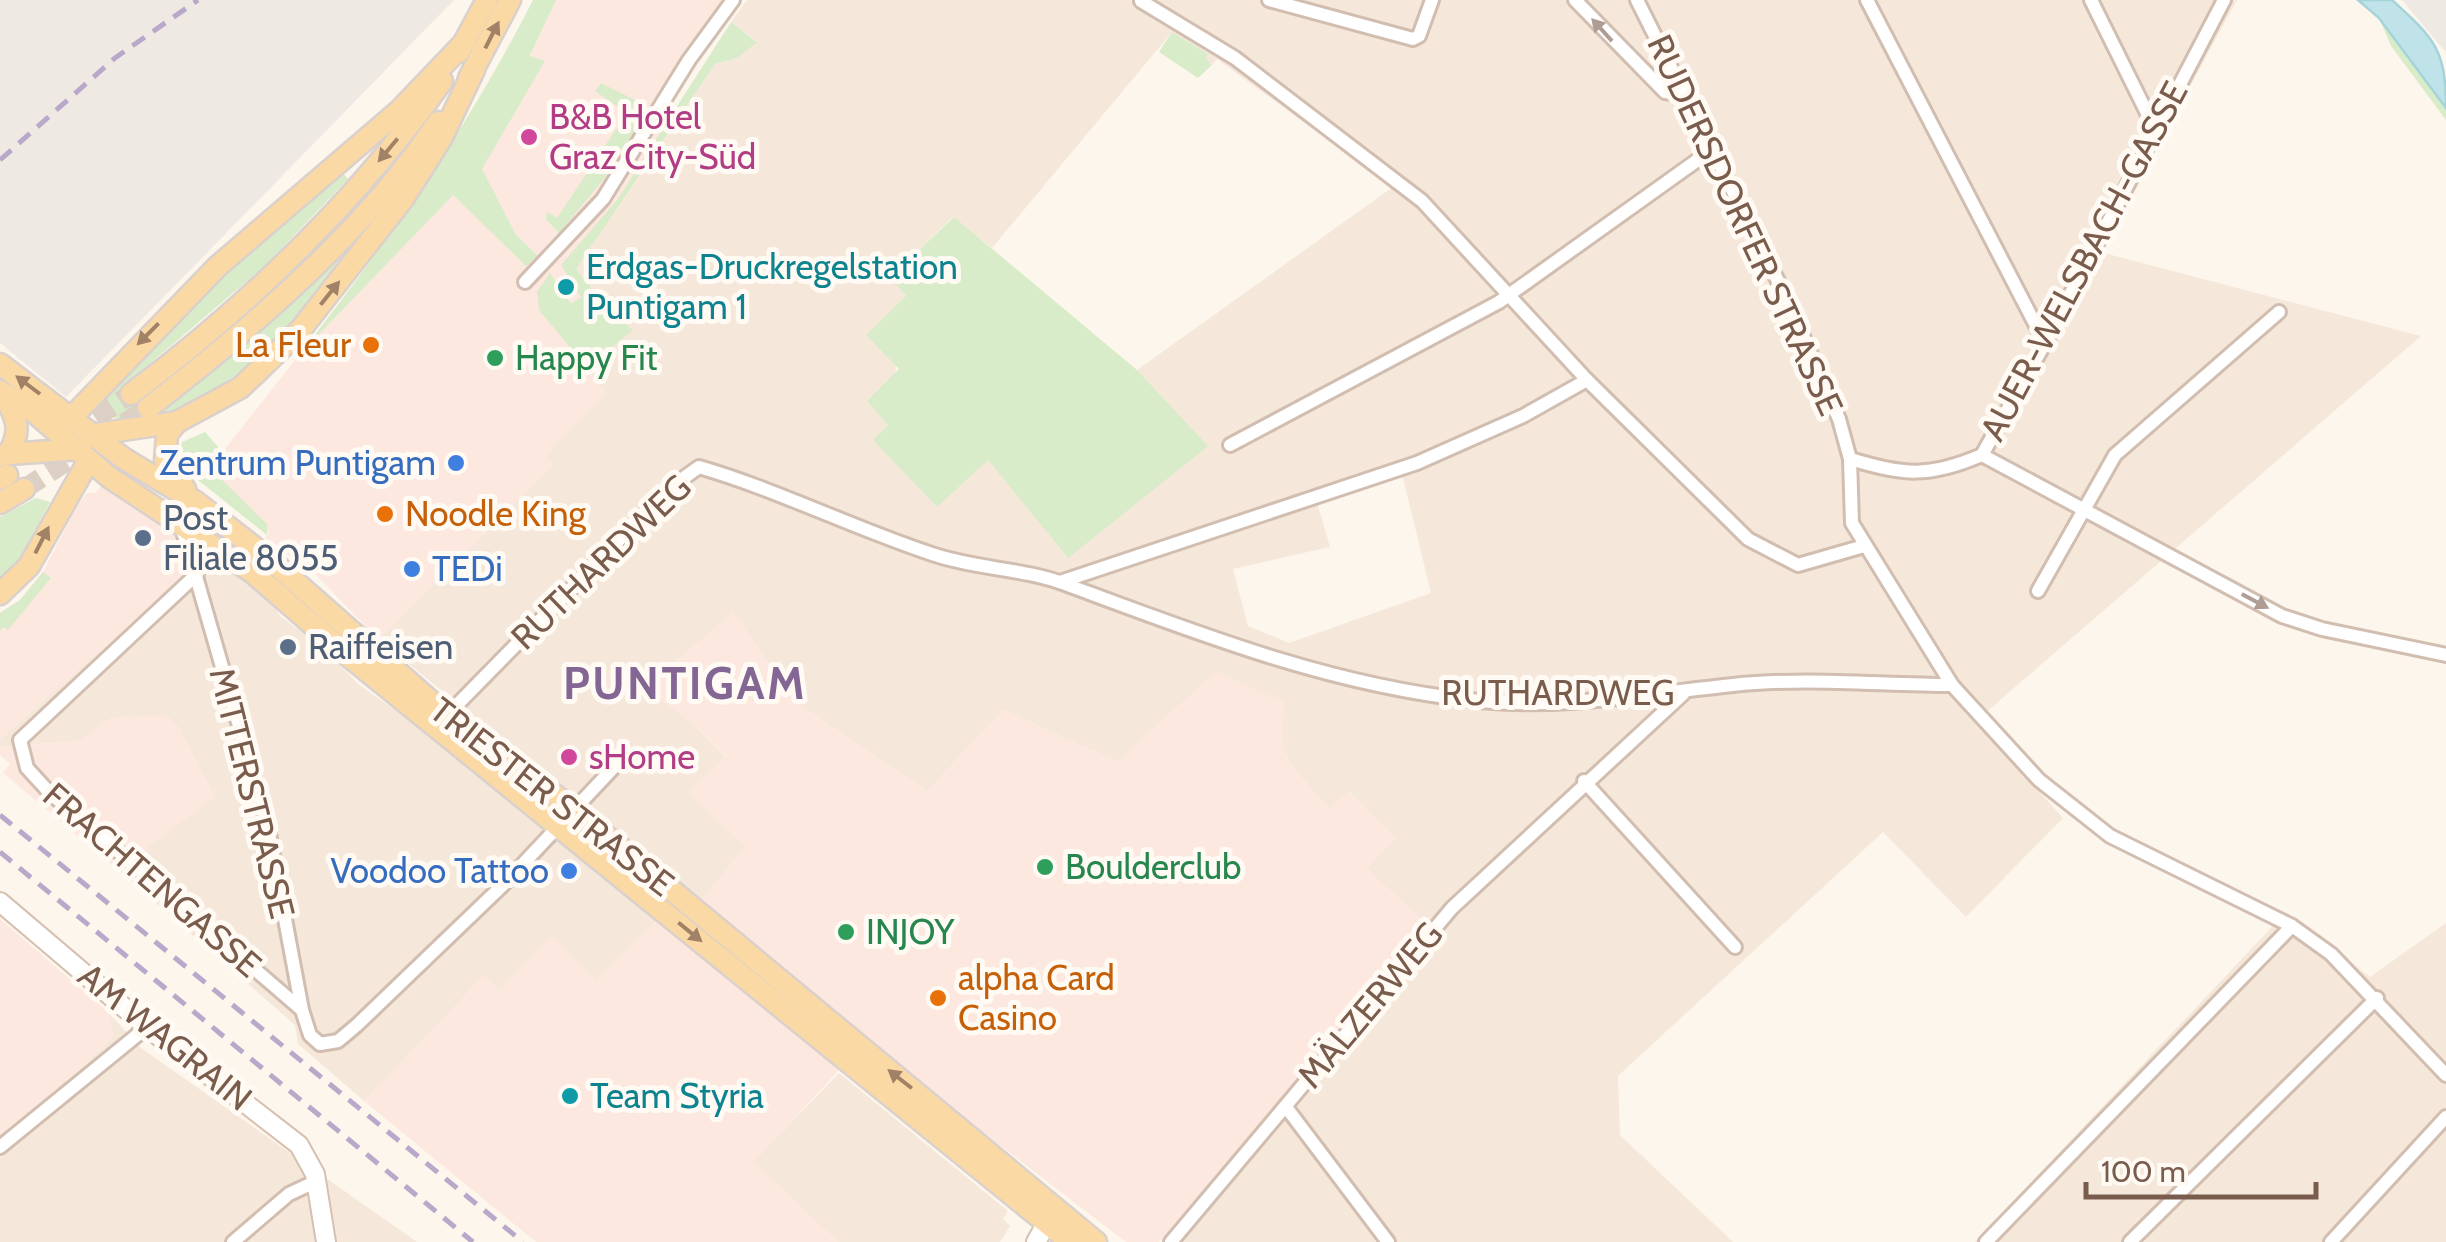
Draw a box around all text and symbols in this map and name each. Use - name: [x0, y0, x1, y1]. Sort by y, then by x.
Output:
- one-way arrow: [1591, 18, 1614, 42]
- one-way arrow: [483, 20, 500, 49]
- street label: RUDERSDORFER STRASSE: [1638, 28, 1853, 422]
- street label: AUER-WELSBACH-GASSE: [1971, 74, 2197, 448]
- place label: B&B Hotel Graz City-Süd: [549, 95, 756, 178]
- marker: B&B Hotel Graz City-Süd: [518, 126, 540, 148]
- one-way arrow: [378, 137, 399, 162]
- place label: Erdgas-Druckregelstation Puntigam 1: [586, 245, 958, 328]
- marker: Erdgas-Druckregelstation Puntigam 1: [555, 276, 577, 298]
- one-way arrow: [319, 280, 340, 306]
- one-way arrow: [137, 322, 161, 346]
- place label: La Fleur: [235, 323, 351, 366]
- marker: La Fleur: [360, 334, 382, 356]
- place label: Happy Fit: [515, 336, 658, 379]
- marker: Happy Fit: [484, 347, 506, 369]
- one-way arrow: [15, 376, 41, 396]
- place label: Zentrum Puntigam: [159, 441, 436, 484]
- marker: Zentrum Puntigam: [445, 452, 467, 474]
- street label: RUTHARDWEG: [502, 465, 699, 658]
- place label: Noodle King: [405, 492, 587, 535]
- place label: Post Filiale 8055: [163, 496, 338, 579]
- marker: Noodle King: [374, 503, 396, 525]
- one-way arrow: [33, 525, 50, 554]
- marker: Post Filiale 8055: [132, 527, 154, 549]
- place label: TEDi: [432, 547, 503, 590]
- marker: TEDi: [401, 558, 423, 580]
- one-way arrow: [2240, 592, 2269, 609]
- place label: Raiffeisen: [308, 625, 453, 668]
- marker: Raiffeisen: [277, 636, 299, 658]
- district label: PUNTIGAM: [563, 656, 807, 710]
- street label: MITTERSTRASSE: [201, 663, 304, 923]
- street label: RUTHARDWEG: [1441, 671, 1675, 714]
- street label: TRIESTER STRASSE: [422, 688, 683, 905]
- place label: sHome: [589, 735, 695, 778]
- marker: sHome: [558, 746, 580, 768]
- street label: FRACHTENGASSE: [34, 773, 270, 986]
- place label: Boulderclub: [1065, 845, 1241, 888]
- place label: Voodoo Tattoo: [331, 849, 549, 892]
- marker: Boulderclub: [1034, 856, 1056, 878]
- marker: Voodoo Tattoo: [558, 860, 580, 882]
- place label: INJOY: [866, 910, 956, 953]
- street label: MÄLZERWEG: [1288, 913, 1451, 1096]
- one-way arrow: [678, 921, 703, 942]
- marker: INJOY: [835, 921, 857, 943]
- street label: AM WAGRAIN: [70, 954, 261, 1120]
- place label: alpha Card Casino: [958, 956, 1115, 1039]
- marker: alpha Card Casino: [927, 987, 949, 1009]
- one-way arrow: [887, 1069, 913, 1090]
- place label: Team Styria: [590, 1074, 764, 1117]
- marker: Team Styria: [559, 1085, 581, 1107]
- scale bar: [2086, 1137, 2316, 1199]
- text: 100 m: [2101, 1153, 2186, 1190]

